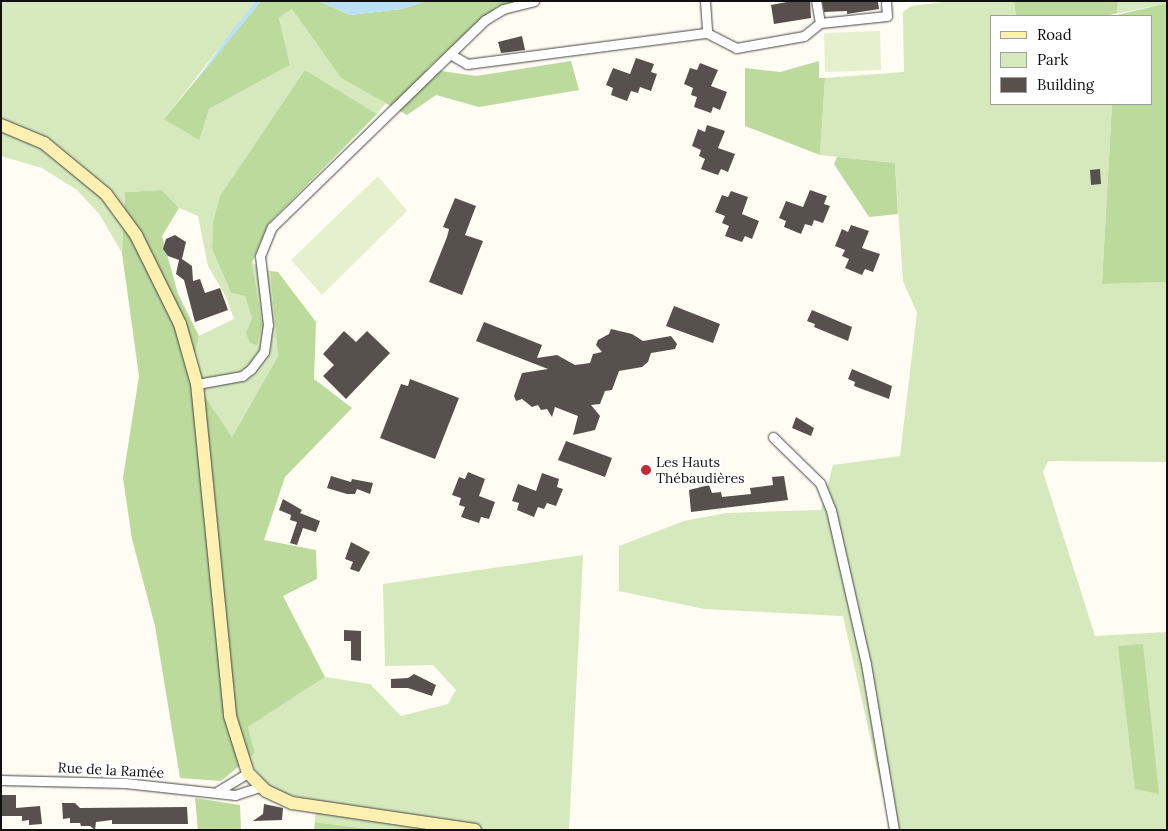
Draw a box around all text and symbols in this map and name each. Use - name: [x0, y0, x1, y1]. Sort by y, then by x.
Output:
- legend: [990, 15, 1153, 105]
- text: Road: [1037, 25, 1072, 44]
- text: Park: [1037, 50, 1068, 69]
- text: Building: [1037, 75, 1094, 94]
- place label: Les Hauts Thébaudières: [656, 454, 745, 487]
- marker: Les Hauts Thébaudières: [640, 464, 652, 476]
- street label: Rue de la Ramée: [57, 759, 165, 781]

